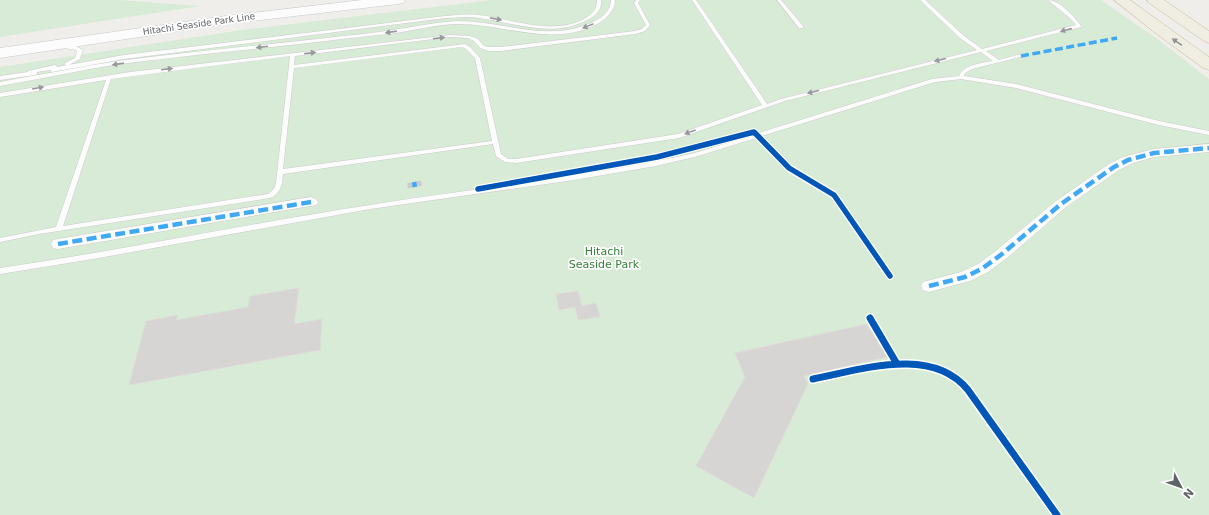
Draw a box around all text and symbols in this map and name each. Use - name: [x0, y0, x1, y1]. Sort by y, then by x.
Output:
- street label: Hitachi Seaside Park Line: [142, 11, 256, 37]
- one-way arrow: [490, 17, 503, 23]
- one-way arrow: [581, 24, 593, 30]
- one-way arrow: [1060, 28, 1072, 34]
- one-way arrow: [384, 29, 397, 35]
- one-way arrow: [433, 34, 445, 41]
- one-way arrow: [1172, 38, 1182, 46]
- one-way arrow: [255, 44, 268, 51]
- one-way arrow: [304, 50, 316, 56]
- one-way arrow: [933, 58, 946, 64]
- one-way arrow: [112, 61, 125, 67]
- one-way arrow: [161, 66, 173, 73]
- one-way arrow: [32, 85, 45, 91]
- one-way arrow: [807, 89, 819, 95]
- one-way arrow: [683, 129, 695, 135]
- park label: Hitachi Seaside Park: [569, 245, 640, 271]
- north arrow: [1161, 467, 1201, 507]
- text: N: [1180, 485, 1196, 501]

